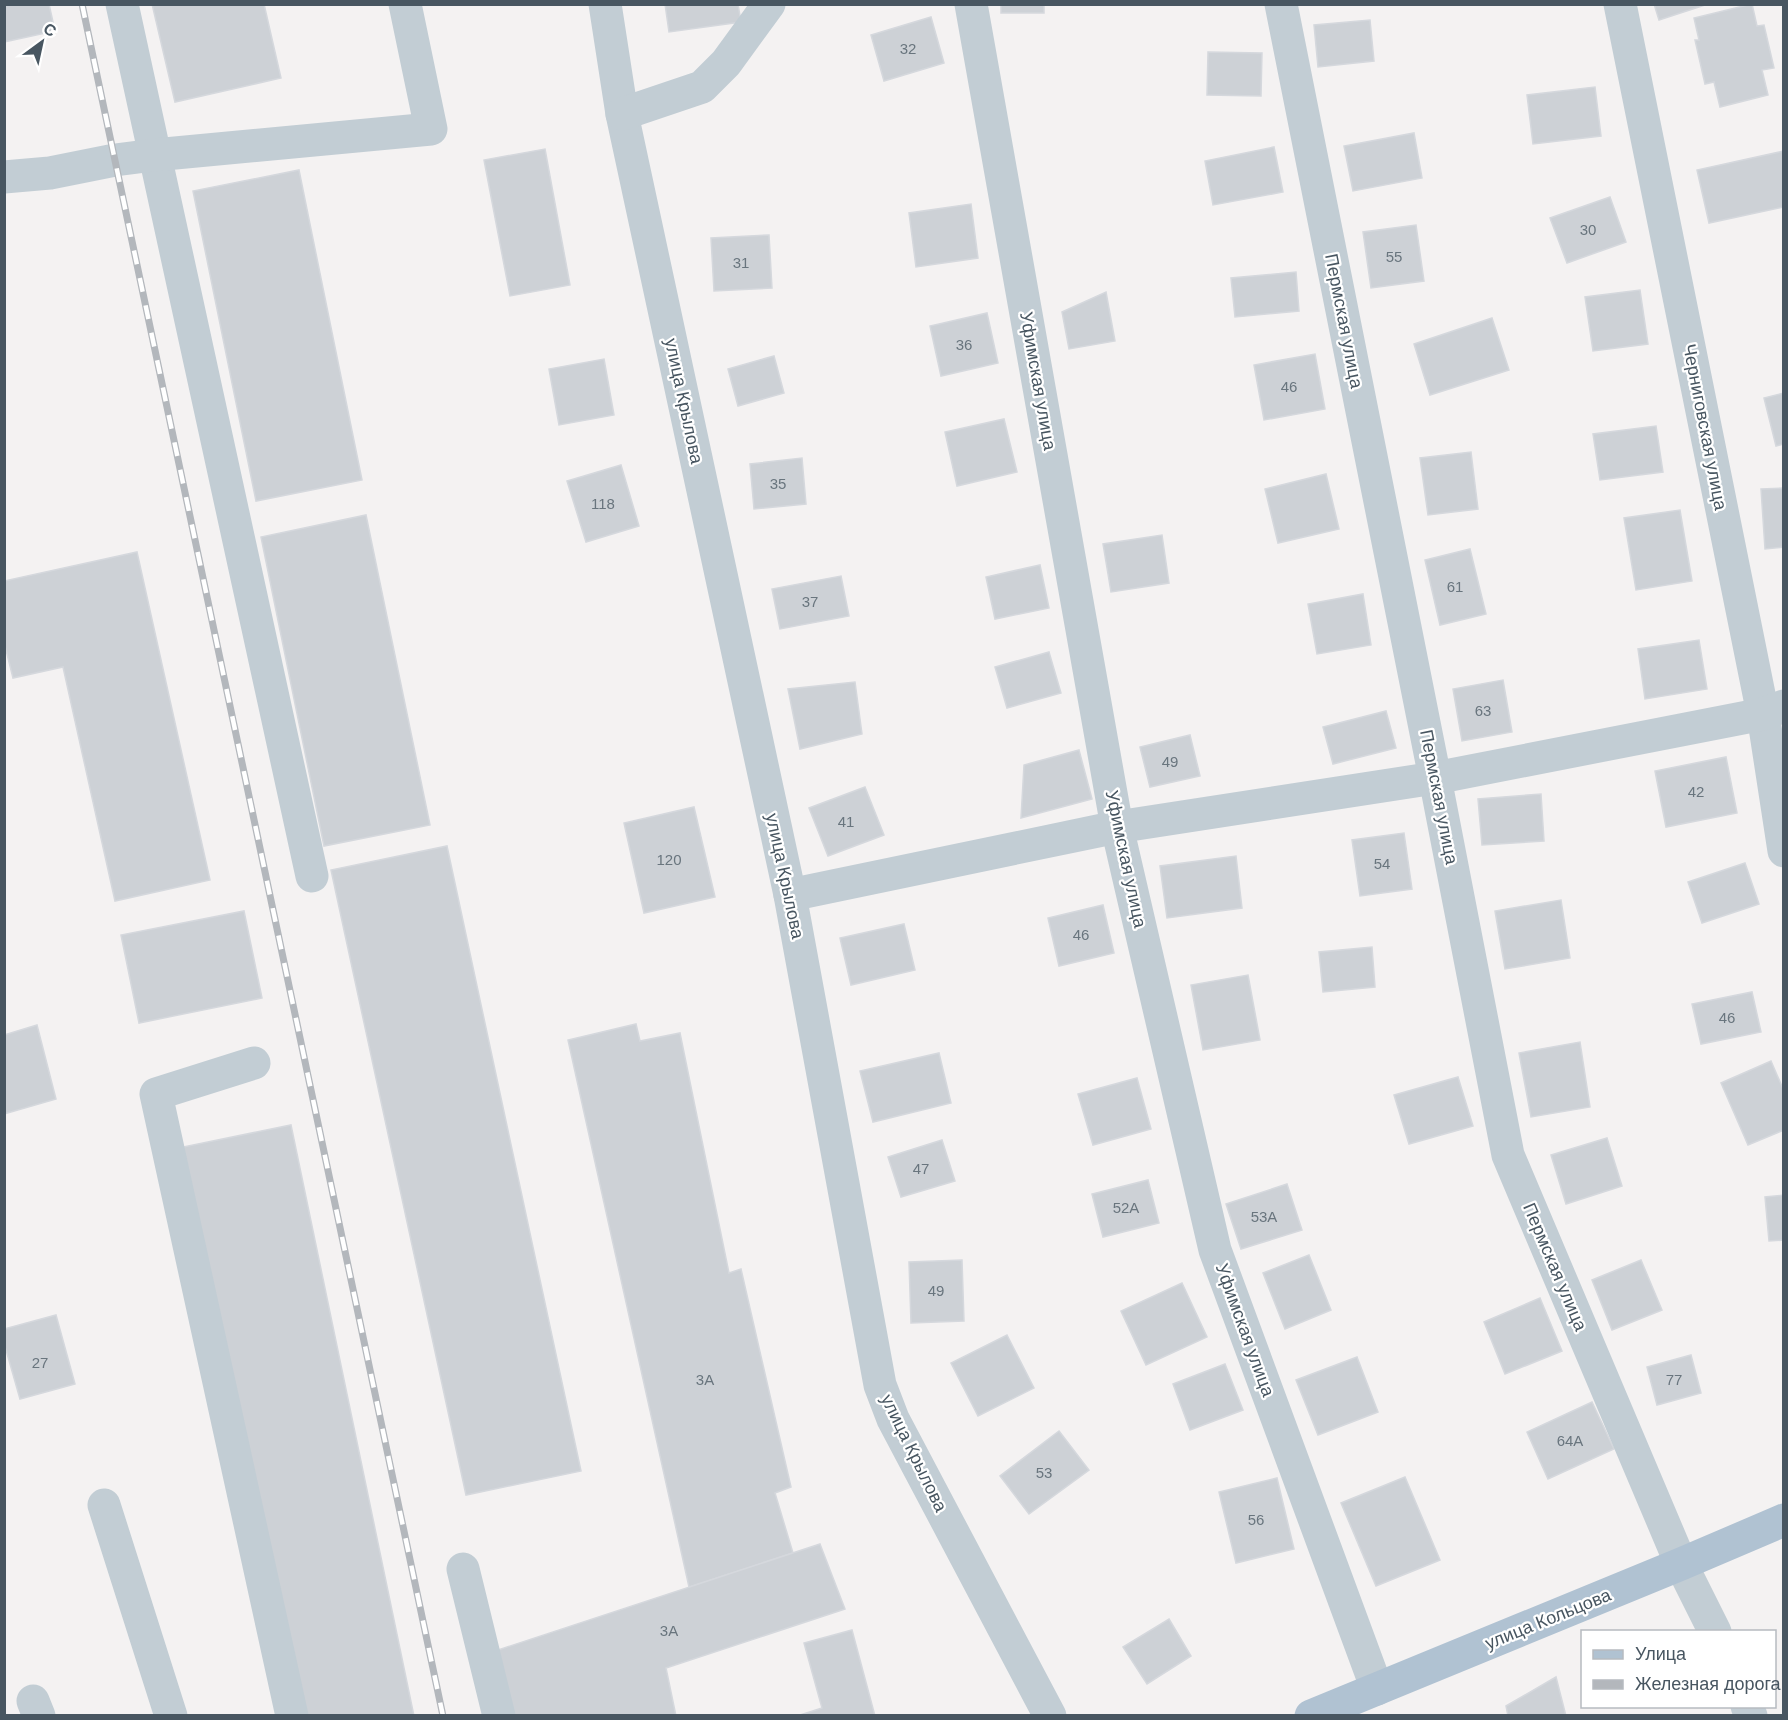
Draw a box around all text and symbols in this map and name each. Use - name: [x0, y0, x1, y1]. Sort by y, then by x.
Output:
- north arrow: [12, 12, 72, 72]
- text: С: [40, 20, 60, 40]
- house number: 32: [900, 40, 916, 57]
- house number: 30: [1580, 221, 1596, 238]
- house number: 55: [1386, 248, 1402, 265]
- street label: Пермская улица: [1321, 252, 1367, 391]
- house number: 31: [733, 254, 749, 271]
- street label: Уфимская улица: [1016, 310, 1060, 453]
- street label: улица Крылова: [661, 336, 707, 467]
- house number: 36: [956, 336, 972, 353]
- street label: Черниговская улица: [1679, 342, 1731, 513]
- house number: 46: [1281, 378, 1297, 395]
- house number: 35: [770, 475, 786, 492]
- house number: 118: [591, 495, 615, 512]
- house number: 61: [1447, 578, 1463, 595]
- house number: 37: [802, 593, 818, 610]
- house number: 63: [1475, 702, 1491, 719]
- street label: Пермская улица: [1416, 728, 1462, 867]
- house number: 49: [1162, 753, 1178, 770]
- house number: 42: [1688, 783, 1704, 800]
- street label: Уфимская улица: [1102, 788, 1151, 931]
- street label: улица Крылова: [762, 811, 808, 942]
- house number: 41: [838, 813, 854, 830]
- house number: 120: [656, 851, 682, 868]
- house number: 54: [1374, 855, 1390, 872]
- house number: 46: [1073, 926, 1089, 943]
- house number: 46: [1719, 1009, 1735, 1026]
- house number: 47: [913, 1160, 929, 1177]
- house number: 52А: [1113, 1199, 1139, 1216]
- street label: Пермская улица: [1519, 1200, 1591, 1335]
- house number: 53А: [1251, 1208, 1277, 1225]
- street label: Уфимская улица: [1212, 1261, 1279, 1400]
- house number: 49: [928, 1282, 944, 1299]
- house number: 27: [32, 1354, 48, 1371]
- house number: 3А: [696, 1371, 714, 1388]
- house number: 77: [1666, 1371, 1682, 1388]
- street label: улица Крылова: [877, 1391, 951, 1516]
- house number: 64А: [1557, 1432, 1583, 1449]
- house number: 53: [1036, 1464, 1052, 1481]
- house number: 56: [1248, 1511, 1264, 1528]
- street label: улица Кольцова: [1482, 1584, 1615, 1653]
- house number: 3А: [660, 1622, 678, 1639]
- legend: [1581, 1630, 1776, 1708]
- text: Улица: [1635, 1644, 1687, 1664]
- text: Железная дорога: [1635, 1674, 1782, 1694]

